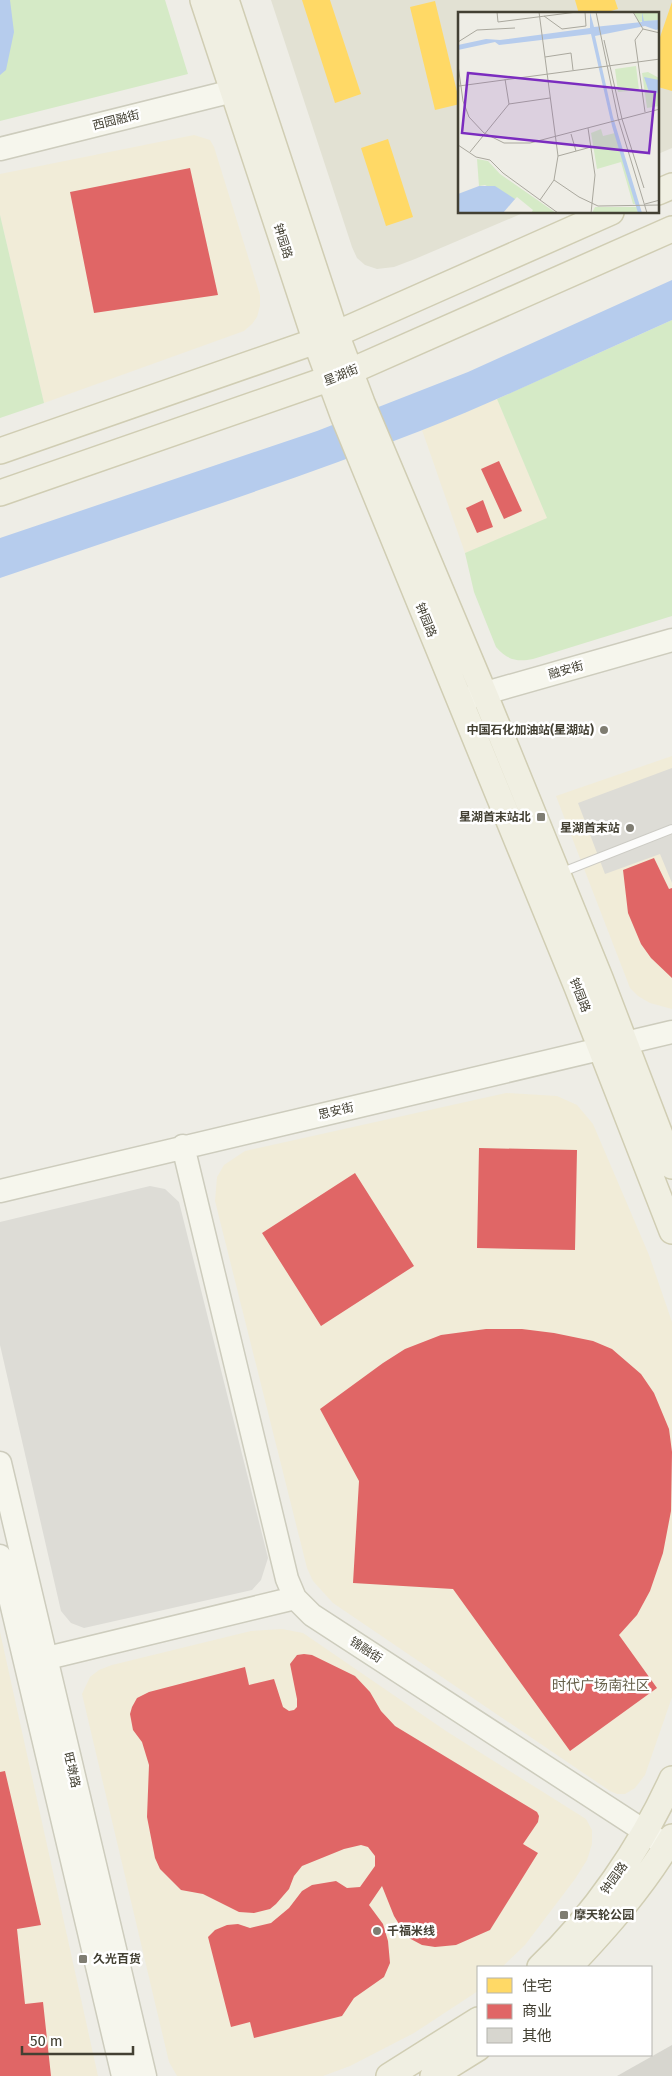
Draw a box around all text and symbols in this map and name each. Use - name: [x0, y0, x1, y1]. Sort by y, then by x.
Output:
- inset map: [458, 12, 660, 214]
- street label: 西园融街: [91, 107, 141, 133]
- street label: 钟园路: [271, 222, 295, 260]
- street label: 星湖街: [322, 362, 360, 388]
- street label: 钟园路: [413, 601, 439, 639]
- street label: 融安街: [547, 658, 585, 682]
- place label: 中国石化加油站(星湖站): [466, 723, 594, 737]
- marker: 中国石化加油站(星湖站): [598, 724, 610, 736]
- place label: 星湖首末站北: [459, 810, 531, 824]
- marker: 星湖首末站北: [535, 811, 547, 823]
- place label: 星湖首末站: [560, 821, 620, 835]
- marker: 星湖首末站: [624, 822, 636, 834]
- street label: 钟园路: [567, 976, 593, 1014]
- street label: 思安街: [317, 1100, 355, 1122]
- street label: 锦融街: [347, 1634, 385, 1666]
- district label: 时代广场南社区: [552, 1677, 650, 1694]
- street label: 旺墩路: [61, 1751, 83, 1789]
- street label: 钟园路: [598, 1859, 630, 1897]
- place label: 摩天轮公园: [574, 1908, 634, 1922]
- marker: 摩天轮公园: [558, 1909, 570, 1921]
- place label: 千福米线: [387, 1924, 435, 1938]
- marker: 千福米线: [371, 1925, 383, 1937]
- place label: 久光百货: [93, 1952, 141, 1966]
- marker: 久光百货: [77, 1953, 89, 1965]
- legend: [477, 1966, 652, 2056]
- text: 住宅: [522, 1977, 552, 1995]
- text: 商业: [522, 2002, 552, 2020]
- scale bar: [22, 2024, 134, 2056]
- text: 其他: [522, 2027, 552, 2045]
- text: 50 m: [30, 2032, 63, 2050]

